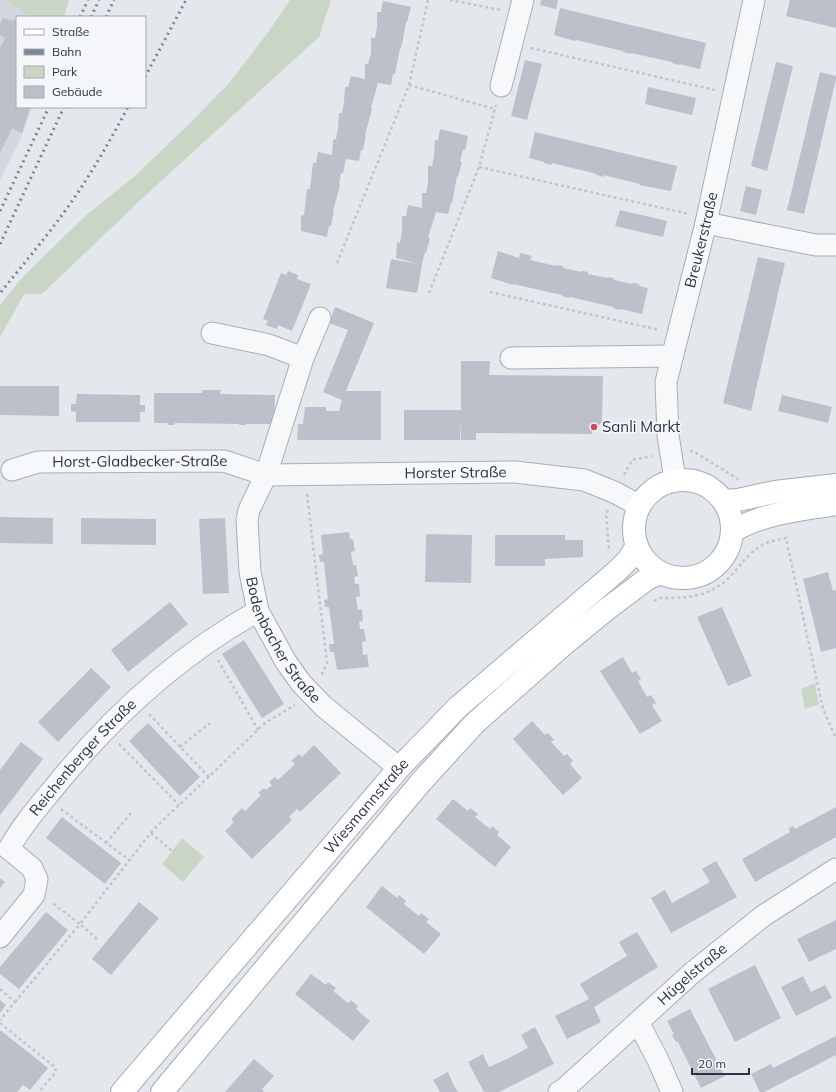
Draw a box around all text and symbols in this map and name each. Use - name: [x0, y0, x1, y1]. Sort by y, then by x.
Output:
- legend: [16, 16, 146, 108]
- text: Straße: [52, 24, 89, 39]
- text: Bahn: [52, 44, 81, 59]
- text: Park: [52, 64, 78, 79]
- text: Gebäude: [52, 84, 102, 99]
- street label: Breukerstraße: [680, 190, 721, 290]
- place label: Sanli Markt: [602, 417, 680, 436]
- marker: Sanli Markt: [589, 422, 599, 432]
- street label: Horst-Gladbecker-Straße: [52, 451, 227, 471]
- street label: Horster Straße: [404, 462, 507, 482]
- street label: Bodenbacher Straße: [242, 575, 325, 707]
- street label: Reichenberger Straße: [25, 694, 140, 819]
- street label: Wiesmannstraße: [320, 754, 412, 858]
- street label: Hügelstraße: [653, 939, 731, 1009]
- scale bar: [692, 1050, 749, 1076]
- text: 20 m: [698, 1056, 726, 1071]

